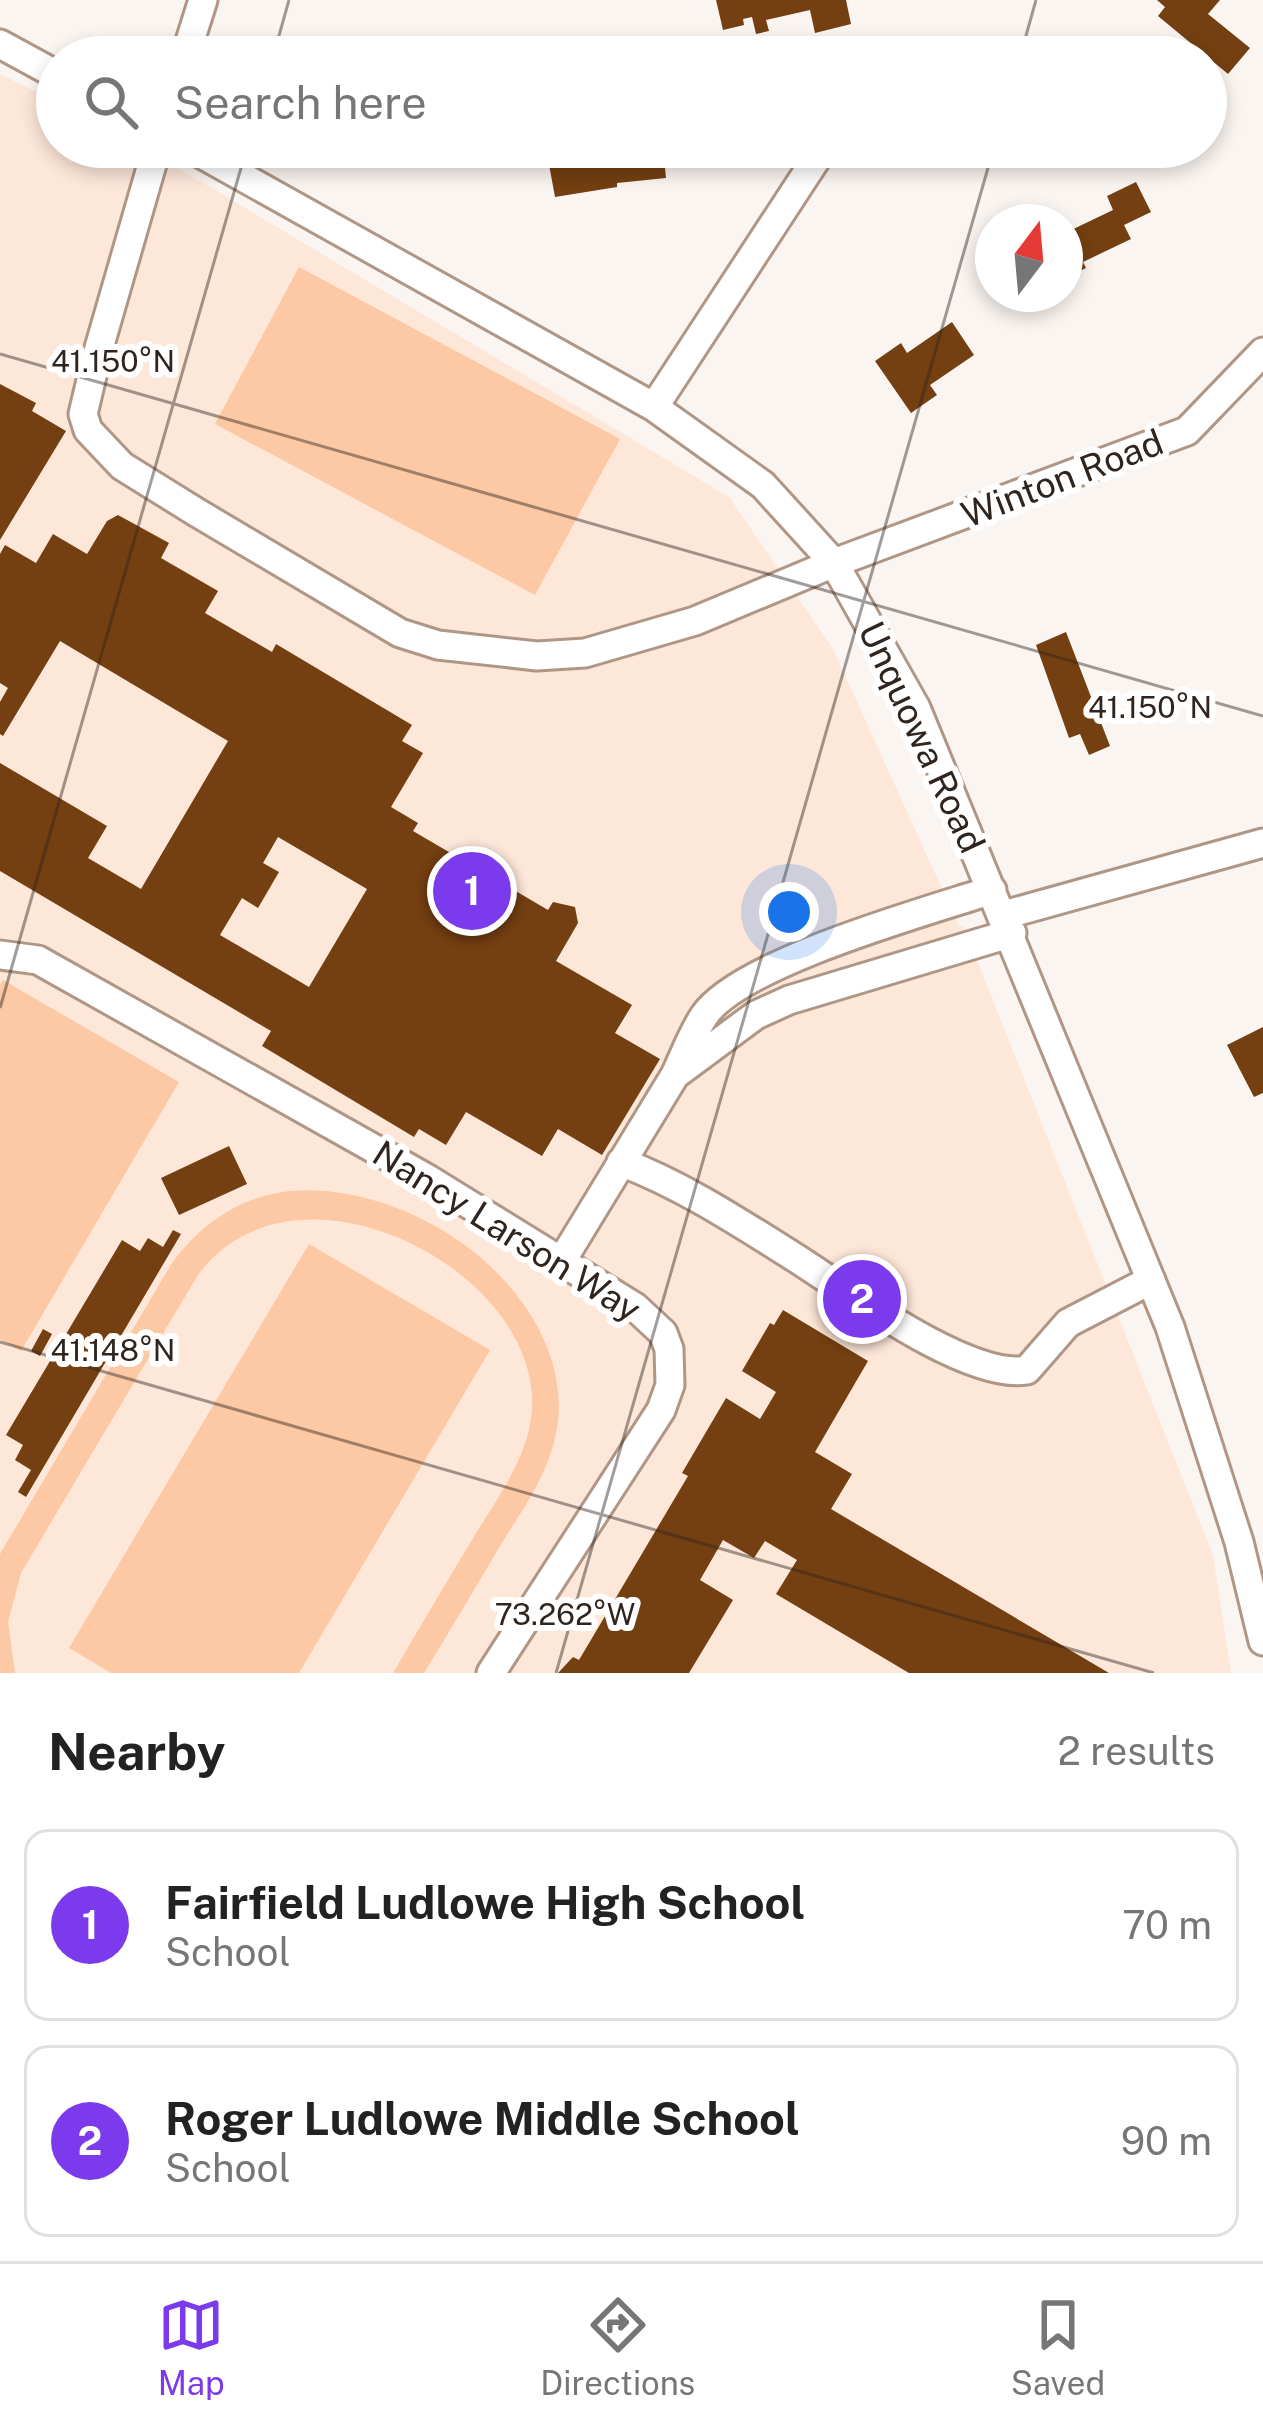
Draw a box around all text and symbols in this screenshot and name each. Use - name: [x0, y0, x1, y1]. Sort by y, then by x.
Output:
- search box: [36, 36, 1227, 168]
- icon: search: [78, 69, 144, 135]
- text: Search here: [174, 76, 427, 129]
- north arrow: [975, 204, 1083, 312]
- text: 41.150°N: [51, 343, 175, 379]
- street label: Winton Road: [955, 420, 1169, 536]
- street label: Unquowa Road: [850, 615, 994, 859]
- text: 41.150°N: [1088, 689, 1212, 725]
- pin: 1: [433, 846, 511, 936]
- your location: [759, 882, 819, 942]
- street label: Nancy Larson Way: [365, 1132, 649, 1330]
- pin: 2: [823, 1254, 901, 1344]
- text: 41.148°N: [51, 1332, 175, 1368]
- text: 73.262°W: [495, 1596, 635, 1632]
- text: Nearby: [48, 1722, 225, 1781]
- text: 2 results: [1058, 1728, 1215, 1774]
- text: Fairfield Ludlowe High School: [165, 1876, 805, 1929]
- text: 1: [82, 1902, 98, 1948]
- text: 70 m: [1122, 1902, 1212, 1948]
- text: School: [165, 1929, 290, 1975]
- text: Roger Ludlowe Middle School: [165, 2092, 800, 2145]
- text: 2: [78, 2118, 102, 2164]
- text: 90 m: [1121, 2118, 1212, 2164]
- text: School: [165, 2145, 290, 2191]
- tab: Map: [158, 2292, 225, 2402]
- tab: Directions: [540, 2292, 695, 2402]
- tab: Saved: [1011, 2292, 1105, 2402]

